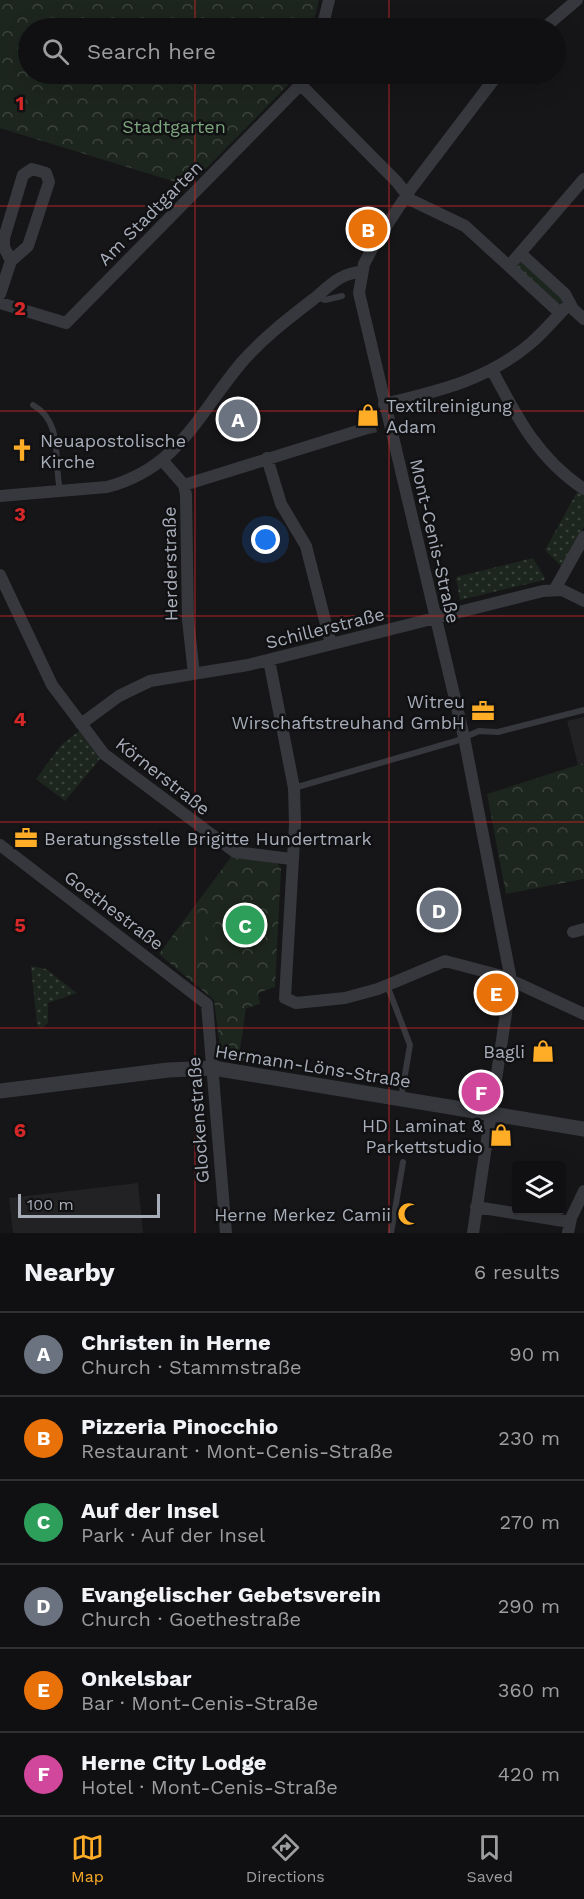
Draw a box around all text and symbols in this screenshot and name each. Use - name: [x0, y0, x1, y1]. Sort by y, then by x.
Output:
- search box: [18, 18, 566, 84]
- icon: search: [39, 35, 72, 68]
- text: Search here: [87, 39, 216, 64]
- text: 1: [16, 91, 24, 115]
- park label: Stadtgarten: [122, 116, 226, 137]
- street label: Am Stadtgarten: [93, 156, 207, 270]
- pin: B: [348, 206, 388, 252]
- text: 2: [14, 296, 26, 320]
- place label: Textilreinigung Adam: [386, 395, 512, 437]
- pin: A: [218, 396, 258, 442]
- shop icon: Textilreinigung Adam: [355, 402, 381, 428]
- place label: Neuapostolische Kirche: [40, 430, 186, 472]
- church icon: Neuapostolische Kirche: [9, 437, 35, 463]
- street label: Mont-Cenis-Straße: [406, 457, 464, 625]
- text: 3: [14, 502, 26, 526]
- street label: Herderstraße: [158, 506, 182, 622]
- your location: [251, 525, 280, 554]
- street label: Schillerstraße: [263, 603, 387, 653]
- place label: Witreu Wirschaftstreuhand GmbH: [231, 691, 465, 733]
- office icon: Witreu Wirschaftstreuhand GmbH: [470, 698, 496, 724]
- text: 4: [14, 707, 27, 731]
- street label: Körnerstraße: [112, 733, 214, 819]
- office icon: Beratungsstelle Brigitte Hundertmark: [13, 825, 39, 851]
- place label: Beratungsstelle Brigitte Hundertmark: [44, 828, 372, 849]
- street label: Goethestraße: [60, 866, 168, 954]
- pin: D: [420, 888, 458, 932]
- pin: C: [226, 902, 264, 948]
- text: 5: [14, 913, 26, 937]
- pin: E: [476, 970, 516, 1016]
- shop icon: Bagli: [530, 1038, 556, 1064]
- street label: Hermann-Löns-Straße: [214, 1040, 412, 1092]
- place label: Bagli: [483, 1041, 525, 1062]
- street label: Glockenstraße: [183, 1056, 213, 1184]
- pin: F: [462, 1070, 500, 1114]
- place label: HD Laminat & Parkettstudio: [362, 1115, 484, 1157]
- text: 6: [14, 1118, 26, 1142]
- shop icon: HD Laminat & Parkettstudio: [488, 1122, 514, 1148]
- map controls: [512, 1161, 566, 1215]
- button: layers: [512, 1161, 566, 1215]
- scale bar: [18, 1191, 160, 1218]
- text: 100 m: [27, 1195, 74, 1214]
- mosque icon: Herne Merkez Camii: [396, 1201, 422, 1227]
- place label: Herne Merkez Camii: [214, 1204, 391, 1225]
- text: Nearby: [24, 1257, 115, 1287]
- text: 6 results: [474, 1260, 560, 1284]
- text: Christen in Herne: [81, 1330, 271, 1355]
- text: A: [37, 1342, 50, 1366]
- text: 90 m: [509, 1342, 560, 1366]
- text: Church · Stammstraße: [81, 1355, 302, 1379]
- text: Pizzeria Pinocchio: [81, 1414, 278, 1439]
- text: B: [37, 1426, 50, 1450]
- text: 230 m: [498, 1426, 560, 1450]
- text: Restaurant · Mont-Cenis-Straße: [81, 1439, 393, 1463]
- text: Auf der Insel: [81, 1498, 219, 1523]
- text: C: [37, 1510, 50, 1534]
- text: 270 m: [500, 1510, 560, 1534]
- text: Park · Auf der Insel: [81, 1523, 265, 1547]
- text: Evangelischer Gebetsverein: [81, 1582, 381, 1607]
- text: D: [36, 1594, 51, 1618]
- text: 290 m: [498, 1594, 560, 1618]
- text: Church · Goethestraße: [81, 1607, 301, 1631]
- text: Onkelsbar: [81, 1666, 191, 1691]
- text: E: [37, 1678, 50, 1702]
- text: 360 m: [498, 1678, 560, 1702]
- text: Bar · Mont-Cenis-Straße: [81, 1691, 318, 1715]
- text: Herne City Lodge: [81, 1750, 266, 1775]
- text: F: [37, 1762, 50, 1786]
- text: 420 m: [498, 1762, 560, 1786]
- text: Hotel · Mont-Cenis-Straße: [81, 1775, 338, 1799]
- tab: Map: [71, 1831, 104, 1886]
- tab: Directions: [246, 1831, 325, 1886]
- tab: Saved: [467, 1831, 513, 1886]

